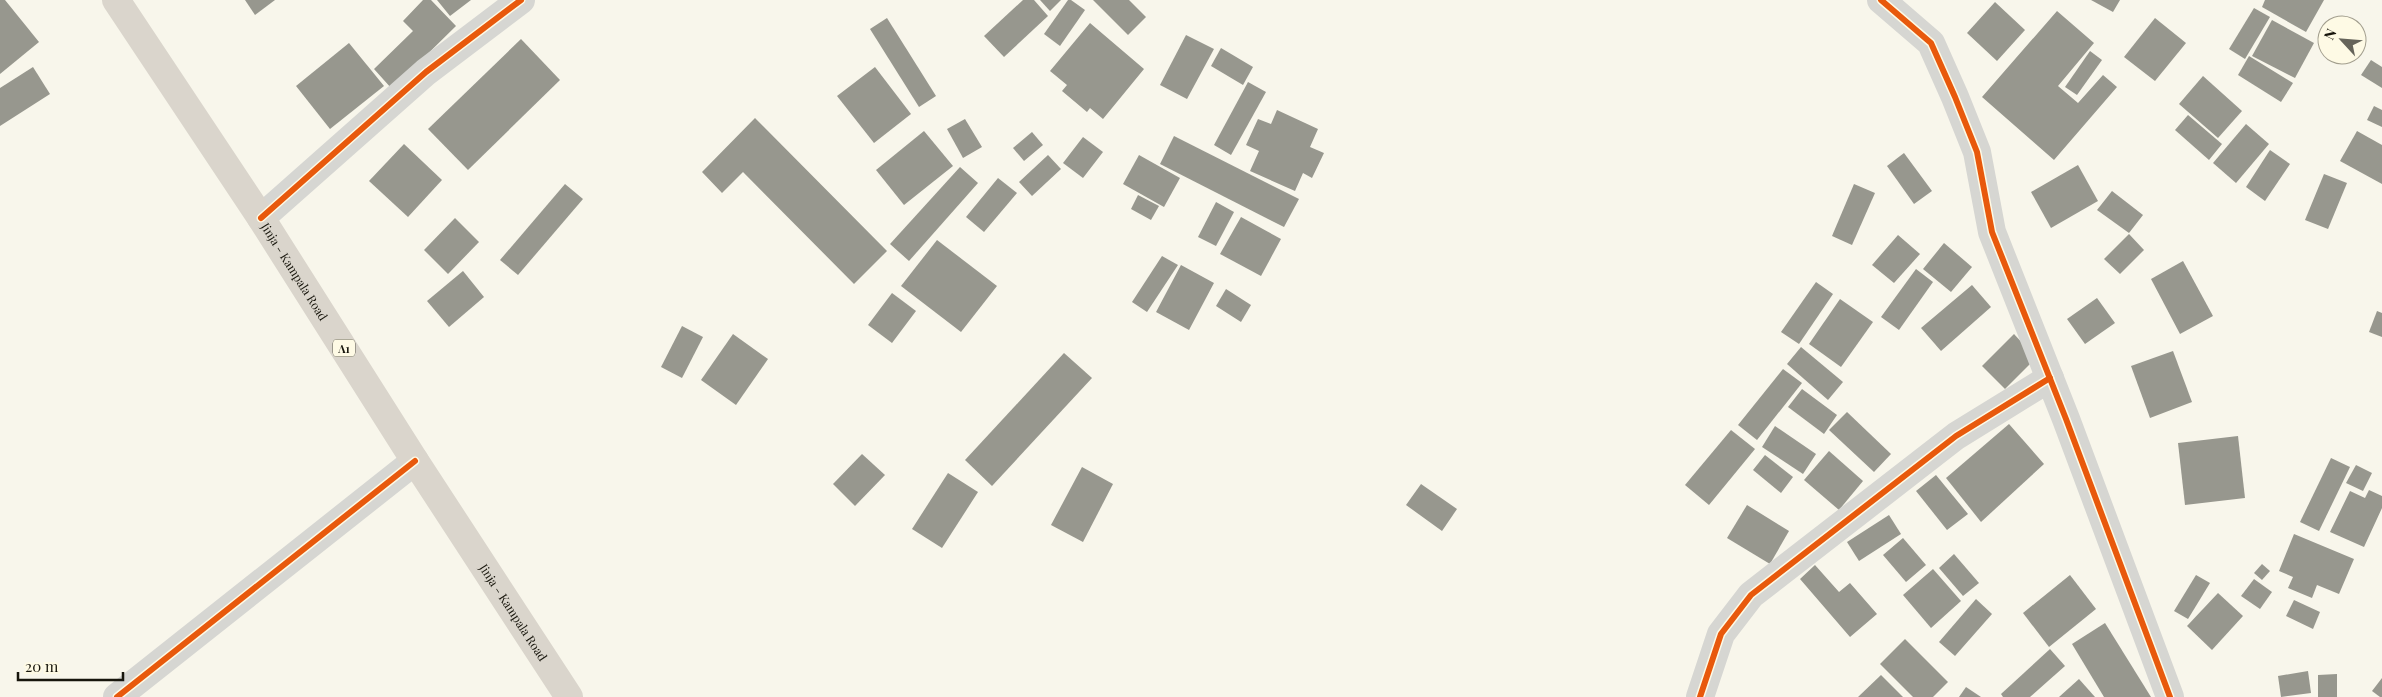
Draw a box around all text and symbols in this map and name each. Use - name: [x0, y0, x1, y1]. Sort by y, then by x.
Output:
- north arrow: [2317, 15, 2367, 65]
- text: N: [2319, 25, 2341, 43]
- street label: Jinja - Kampala Road: [257, 219, 332, 323]
- road number: A1: [333, 339, 355, 356]
- street label: Jinja - Kampala Road: [476, 560, 551, 664]
- scale bar: [18, 650, 122, 682]
- text: 20 m: [25, 656, 59, 676]

